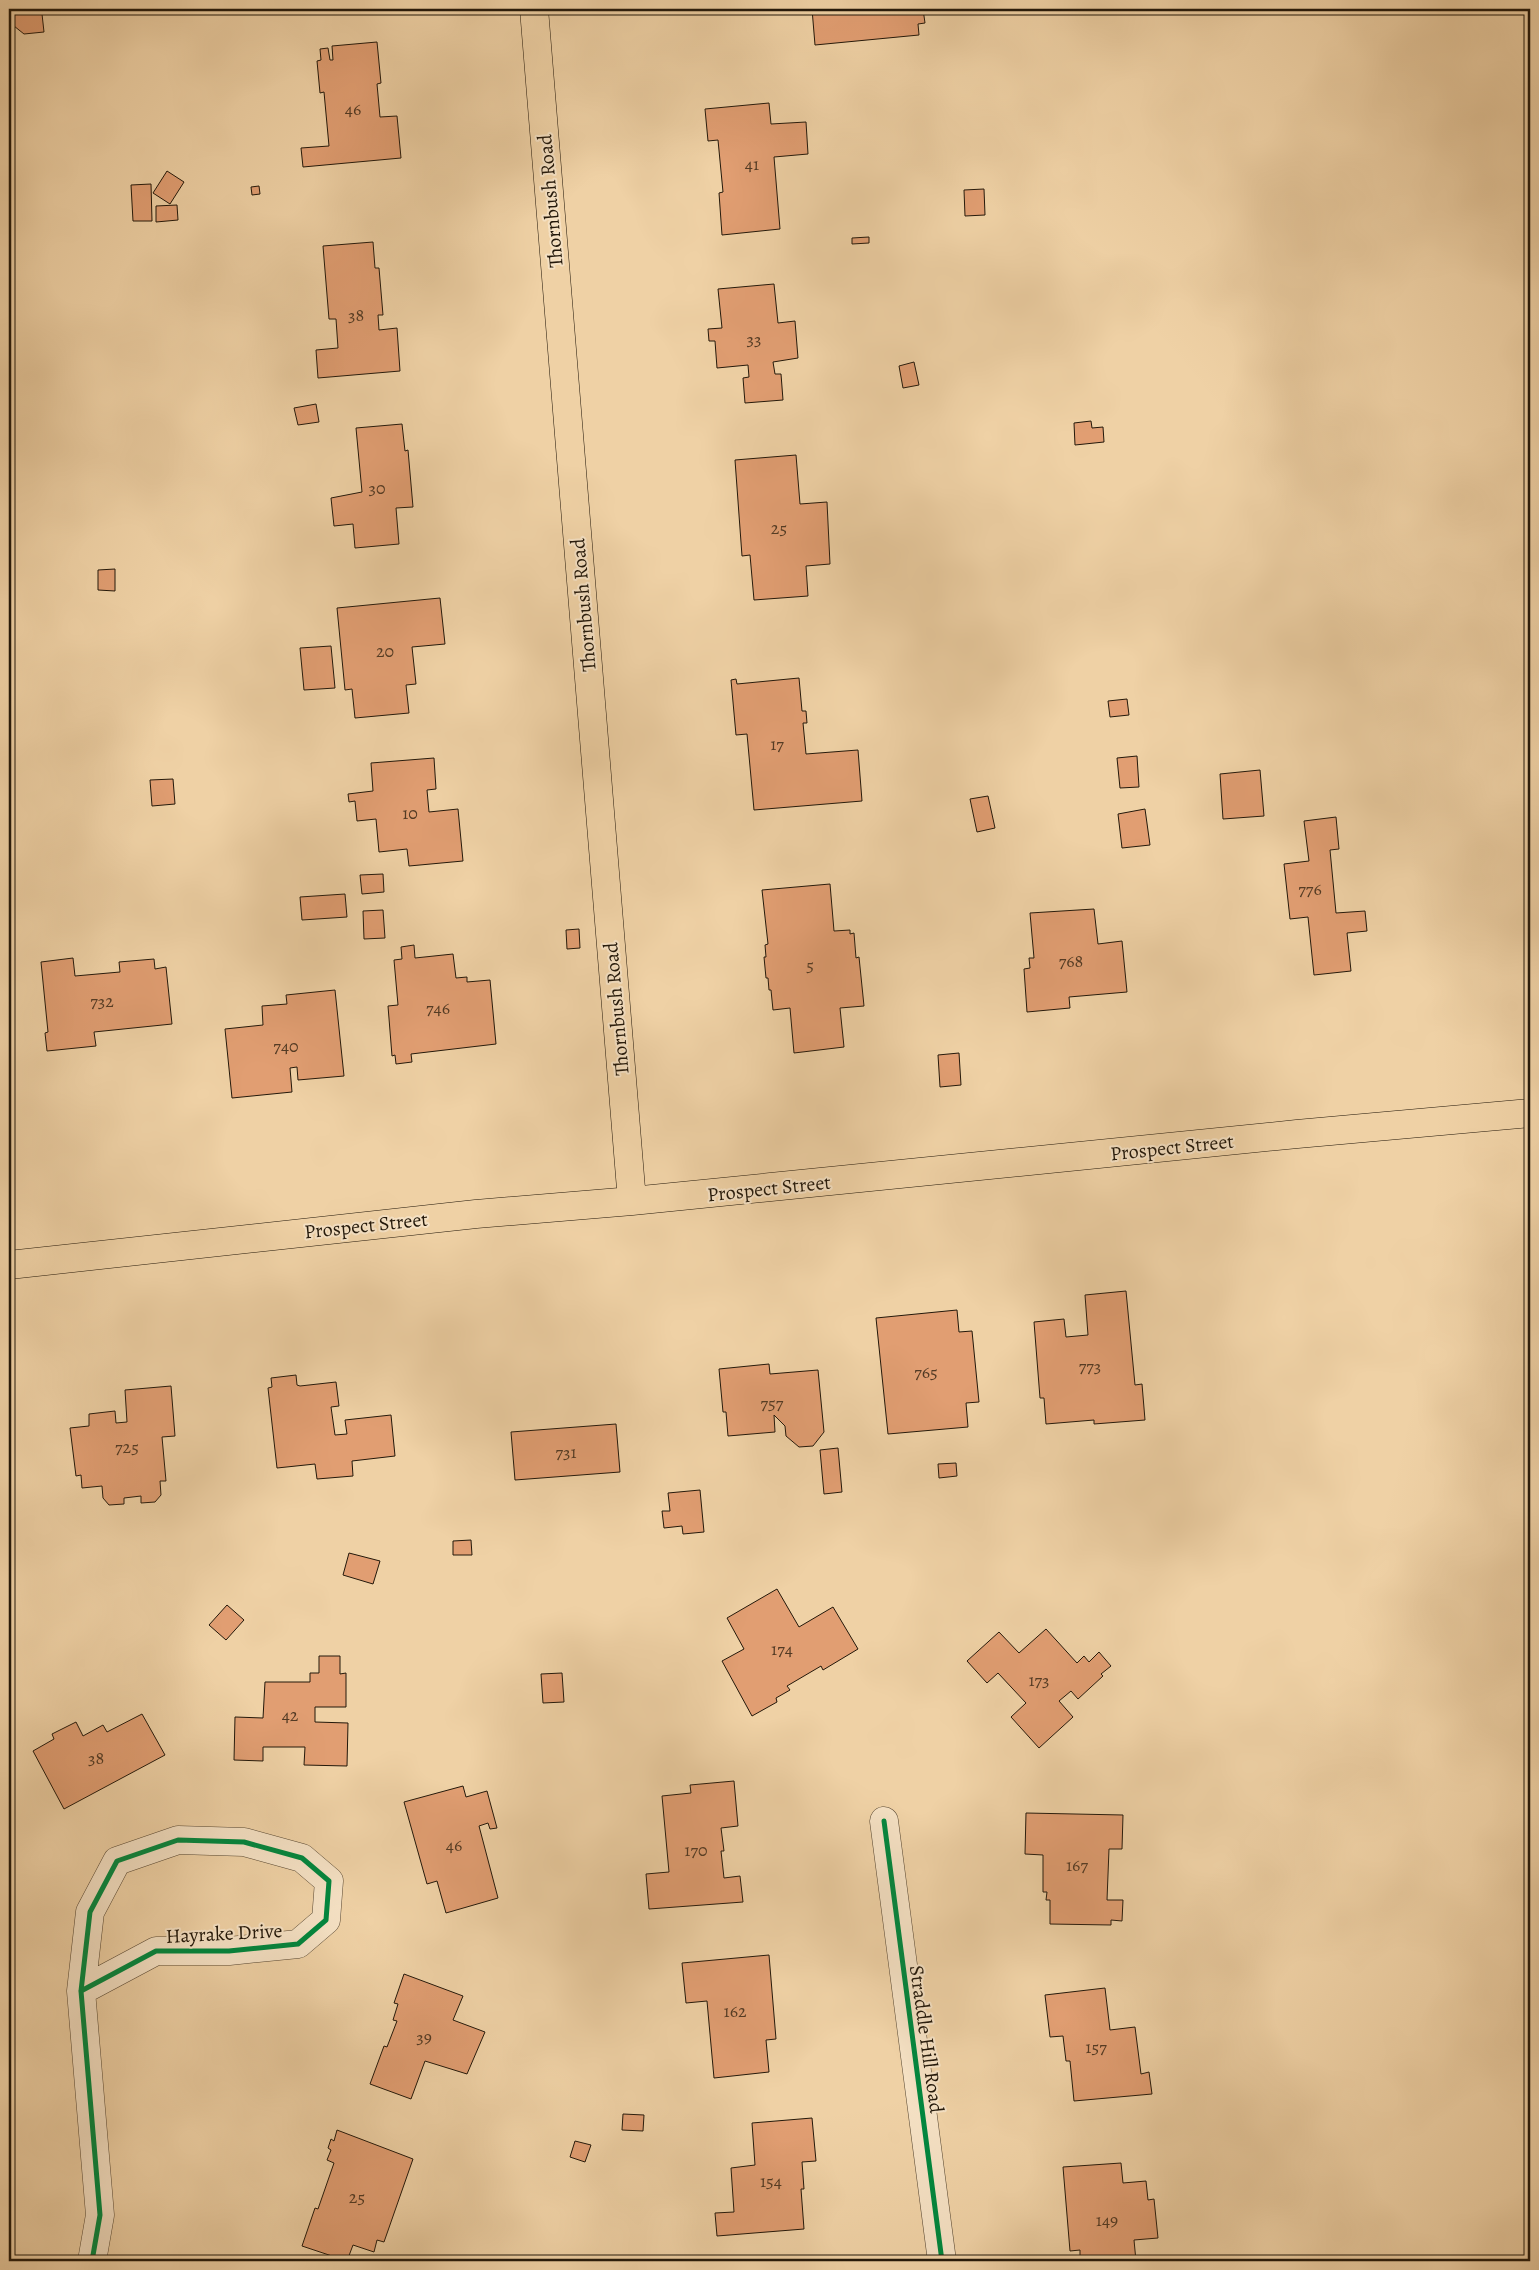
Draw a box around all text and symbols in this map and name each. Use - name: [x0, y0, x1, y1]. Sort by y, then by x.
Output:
- house number: 46: [345, 97, 361, 121]
- street label: Thornbush Road: [531, 133, 570, 269]
- house number: 41: [745, 152, 759, 176]
- house number: 38: [348, 303, 364, 327]
- house number: 33: [747, 327, 761, 351]
- house number: 30: [368, 476, 386, 500]
- house number: 25: [771, 516, 787, 540]
- street label: Thornbush Road: [564, 537, 603, 673]
- house number: 20: [376, 639, 394, 663]
- house number: 17: [770, 732, 784, 756]
- house number: 10: [402, 801, 418, 825]
- house number: 776: [1298, 877, 1322, 901]
- street label: Thornbush Road: [597, 941, 636, 1077]
- house number: 768: [1059, 949, 1083, 973]
- house number: 5: [806, 953, 814, 977]
- house number: 732: [90, 989, 114, 1013]
- house number: 746: [426, 996, 450, 1020]
- house number: 740: [273, 1034, 299, 1058]
- street label: Prospect Street: [1109, 1128, 1236, 1167]
- street label: Prospect Street: [706, 1169, 833, 1208]
- street label: Prospect Street: [303, 1206, 430, 1245]
- house number: 773: [1079, 1354, 1101, 1378]
- house number: 765: [914, 1360, 938, 1384]
- house number: 757: [761, 1391, 784, 1415]
- house number: 725: [115, 1435, 139, 1459]
- house number: 731: [555, 1440, 577, 1464]
- house number: 174: [771, 1637, 793, 1661]
- house number: 173: [1028, 1668, 1050, 1692]
- house number: 42: [282, 1703, 299, 1727]
- house number: 38: [88, 1746, 104, 1770]
- house number: 46: [446, 1833, 462, 1857]
- house number: 170: [684, 1838, 708, 1862]
- house number: 167: [1066, 1853, 1088, 1877]
- street label: Hayrake Drive: [165, 1917, 283, 1950]
- street label: Straddle Hill Road: [903, 1963, 950, 2115]
- house number: 162: [723, 1999, 747, 2023]
- house number: 39: [416, 2025, 432, 2049]
- house number: 157: [1085, 2035, 1107, 2059]
- house number: 154: [760, 2169, 782, 2193]
- house number: 25: [349, 2185, 365, 2209]
- house number: 149: [1096, 2208, 1118, 2232]

